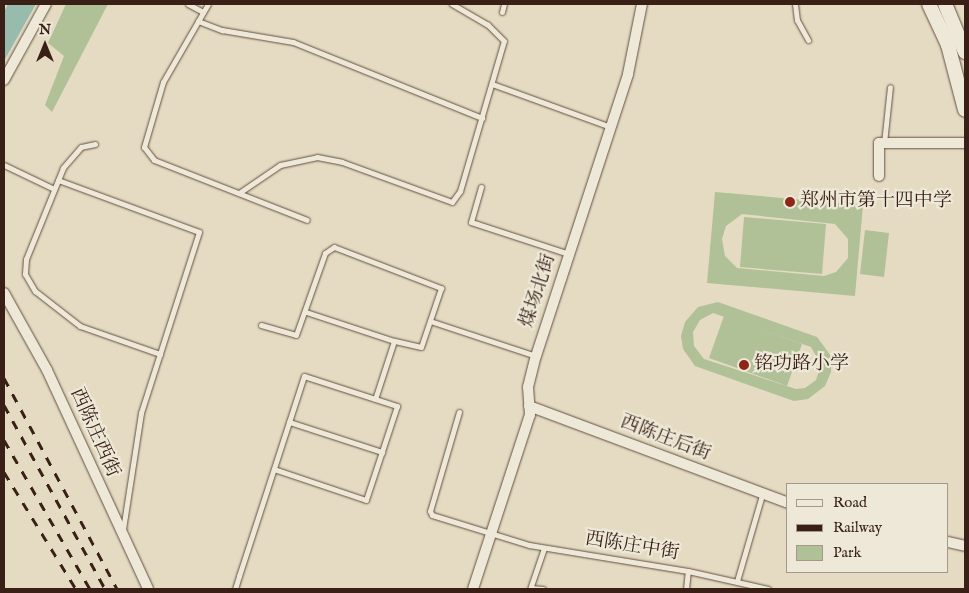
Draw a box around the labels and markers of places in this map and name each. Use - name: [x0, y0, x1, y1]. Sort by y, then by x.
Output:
- place label: 郑州市第十四中学: [800, 191, 952, 213]
- marker: 郑州市第十四中学: [784, 196, 796, 208]
- place label: 铭功路小学: [754, 354, 849, 376]
- marker: 铭功路小学: [738, 359, 750, 371]

